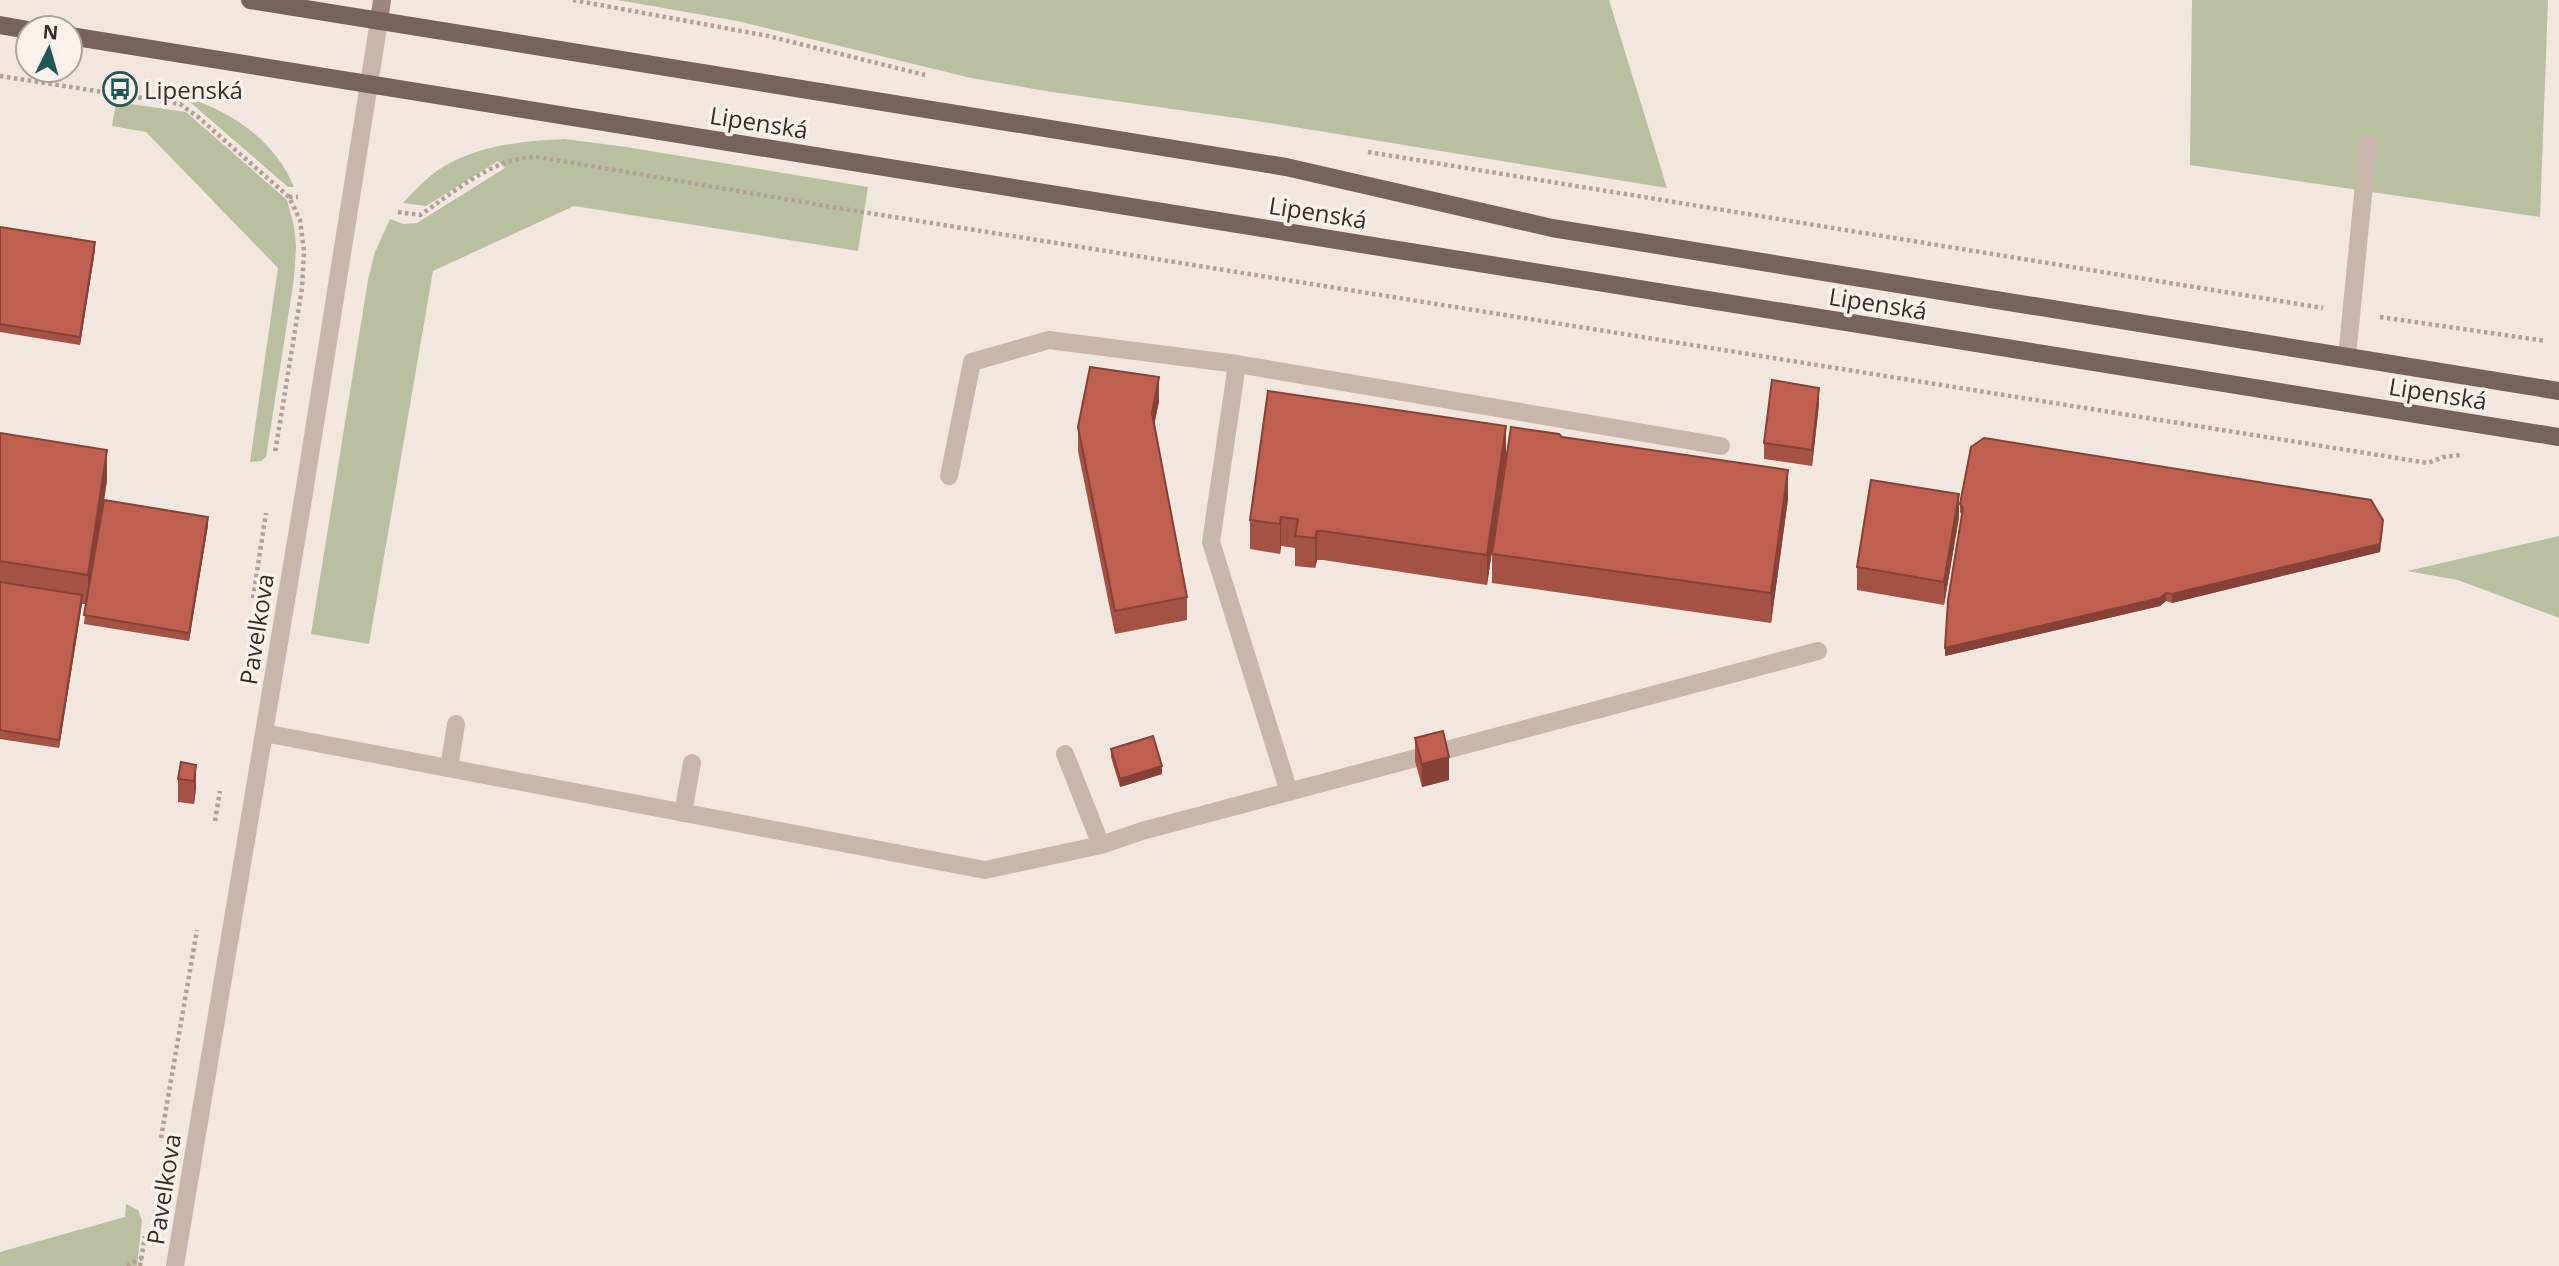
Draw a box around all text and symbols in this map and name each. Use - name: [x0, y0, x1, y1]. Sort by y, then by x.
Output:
- north arrow: [14, 14, 84, 84]
- text: N: [42, 18, 59, 46]
- bus stop icon: Lipenská: [101, 70, 139, 108]
- place label: Lipenská: [144, 73, 243, 106]
- street label: Lipenská: [708, 98, 810, 146]
- street label: Lipenská: [1267, 188, 1369, 236]
- street label: Lipenská: [1827, 279, 1929, 327]
- street label: Lipenská: [2387, 369, 2489, 417]
- street label: Pavelkova: [231, 571, 281, 687]
- street label: Pavelkova: [138, 1131, 188, 1247]

